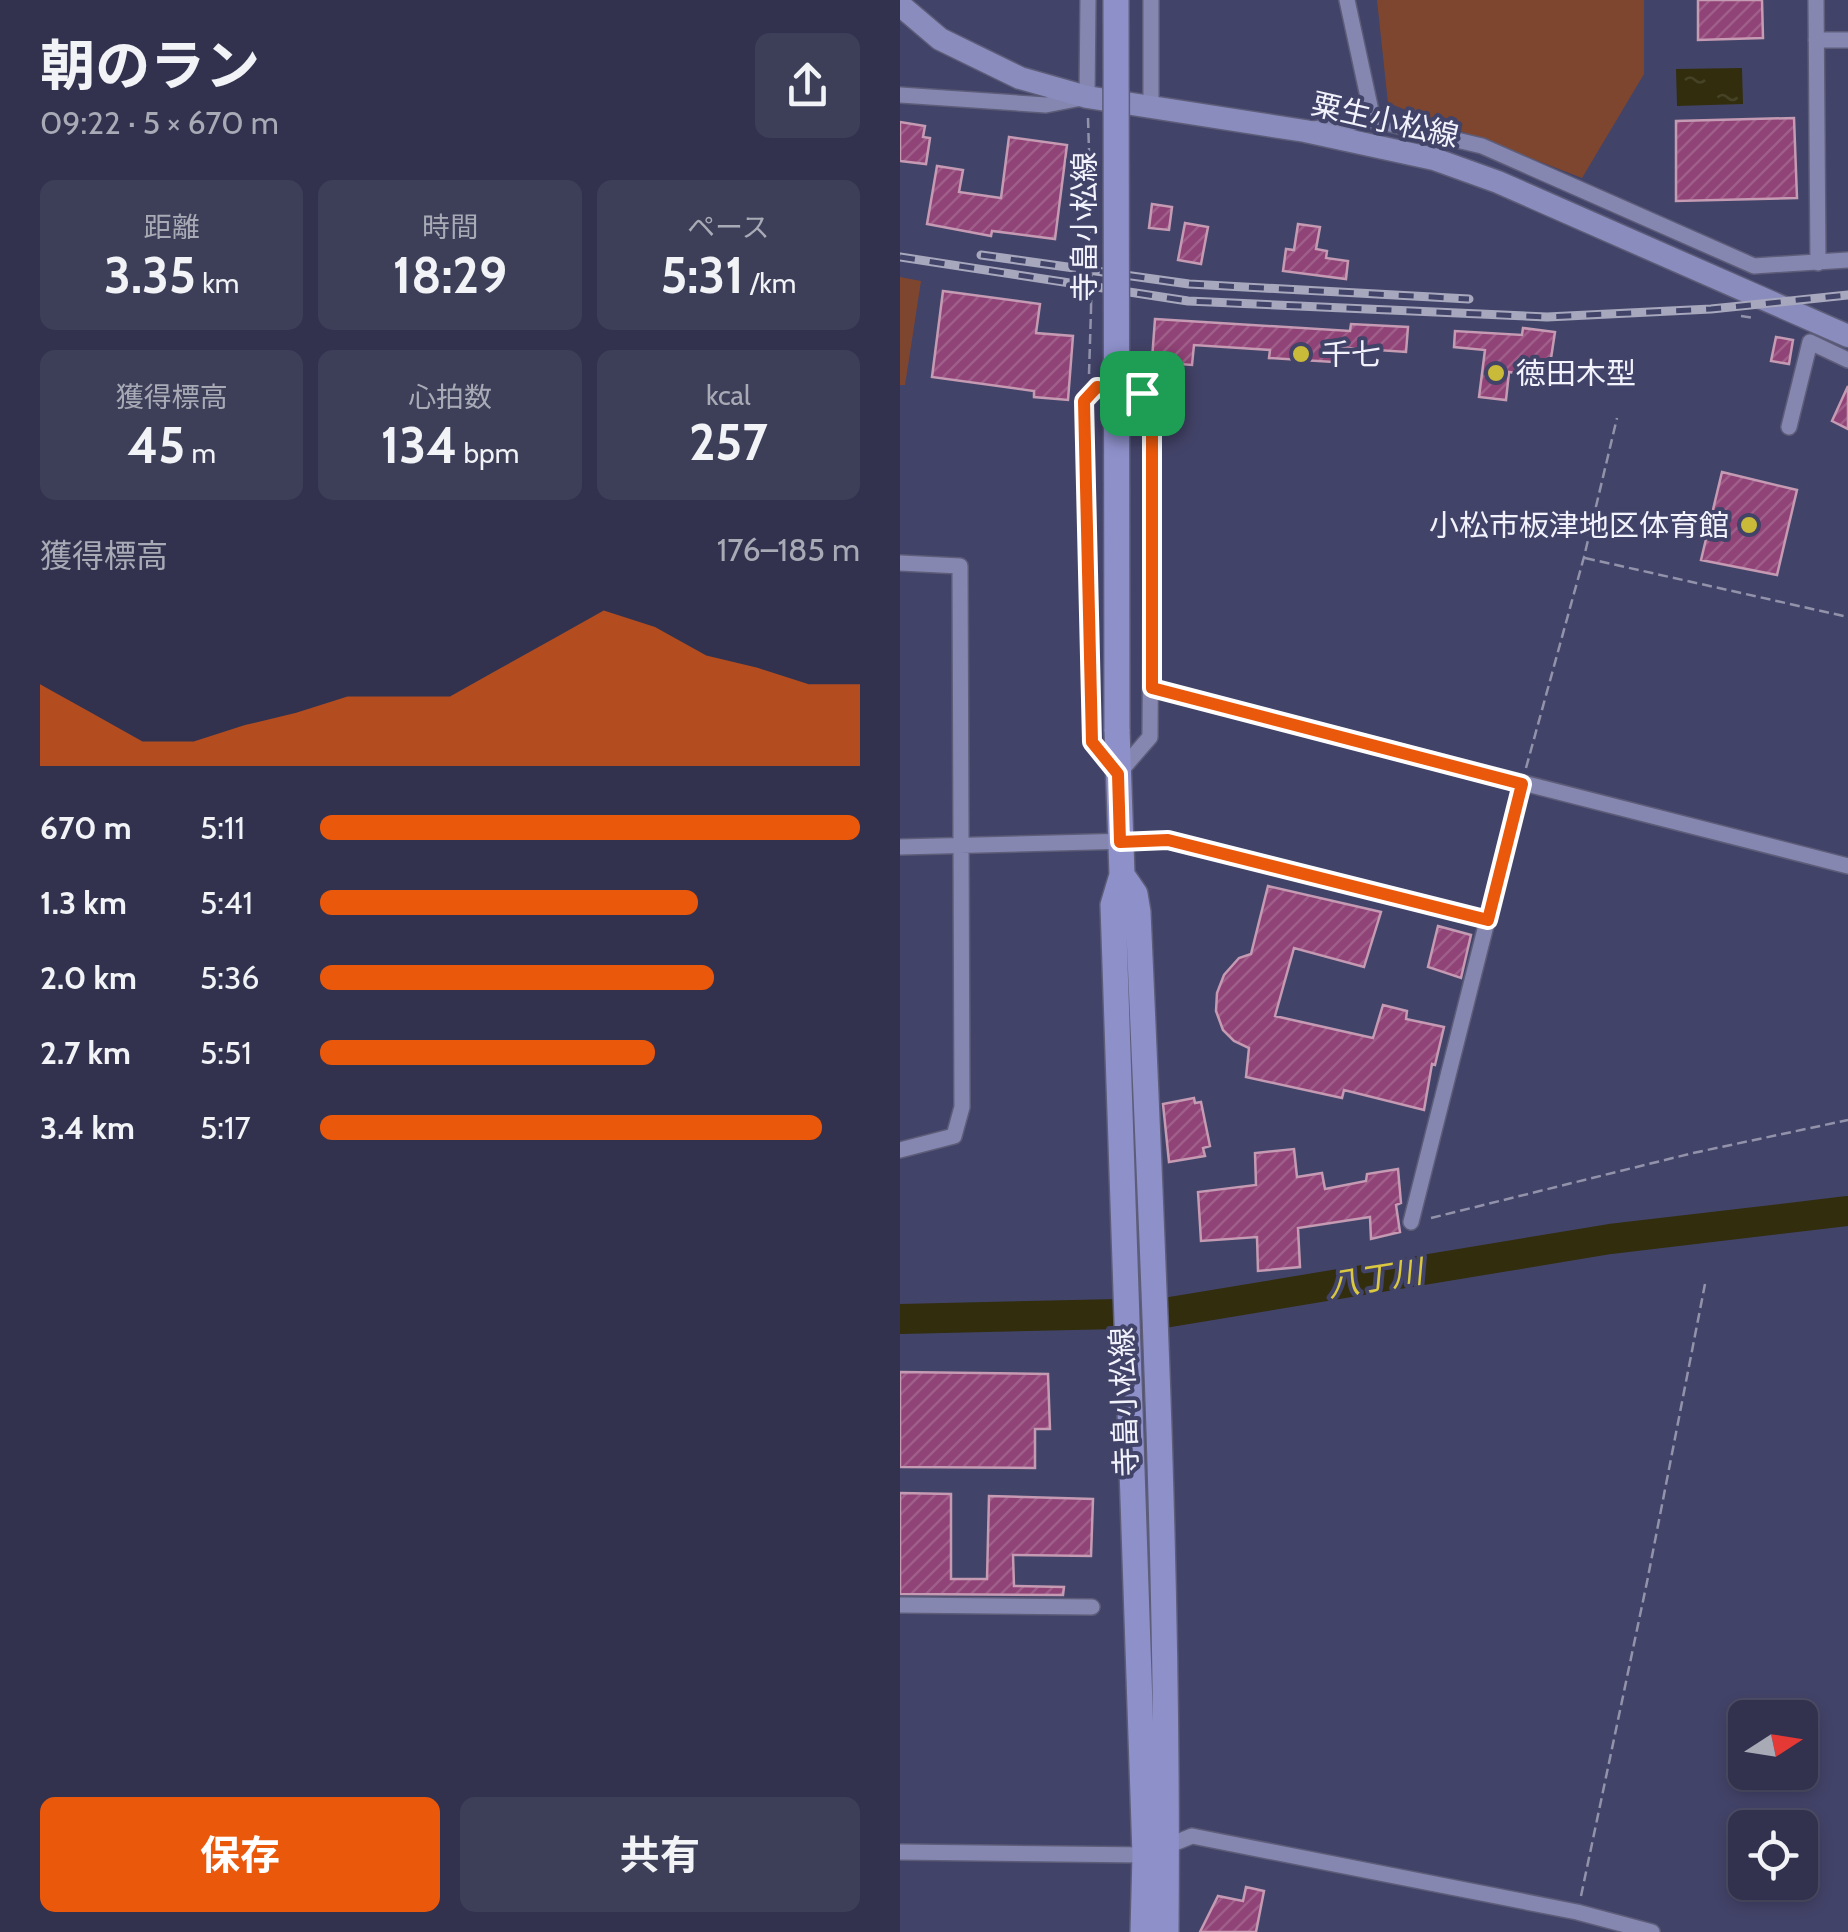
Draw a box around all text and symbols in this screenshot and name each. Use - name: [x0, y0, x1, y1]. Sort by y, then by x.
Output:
- text: 朝のラン: [40, 32, 260, 99]
- button: share: [755, 33, 860, 138]
- street label: 粟生小松線: [1308, 85, 1462, 155]
- text: 09:22 · 5 × 670 m: [40, 103, 279, 142]
- street label: 寺畠小松線: [1066, 152, 1103, 302]
- text: 距離: [144, 210, 200, 244]
- text: 時間: [422, 210, 478, 244]
- text: ペース: [687, 210, 770, 244]
- text: 3.35: [104, 245, 196, 306]
- text: 18:29: [393, 245, 507, 306]
- text: 5:31: [660, 245, 744, 306]
- text: km: [196, 266, 239, 300]
- text: /km: [744, 266, 796, 300]
- place label: 千七: [1321, 336, 1381, 373]
- marker: 千七: [1290, 343, 1312, 365]
- pin: [1100, 351, 1185, 436]
- place label: 徳田木型: [1516, 355, 1636, 392]
- marker: 徳田木型: [1485, 362, 1507, 384]
- icon: arrive: [1115, 366, 1170, 421]
- text: kcal: [706, 378, 751, 412]
- text: 獲得標高: [116, 380, 228, 414]
- text: 心拍数: [408, 380, 492, 414]
- text: 257: [689, 412, 768, 473]
- text: 45: [127, 415, 185, 476]
- text: 134: [381, 415, 457, 476]
- text: m: [185, 436, 216, 470]
- text: bpm: [457, 436, 519, 470]
- place label: 小松市板津地区体育館: [1429, 507, 1729, 544]
- marker: 小松市板津地区体育館: [1738, 514, 1760, 536]
- text: 176–185 m: [717, 530, 860, 569]
- text: 獲得標高: [40, 536, 168, 575]
- text: 670 m: [40, 808, 132, 847]
- text: 5:11: [200, 808, 245, 847]
- text: 1.3 km: [40, 883, 127, 922]
- text: 5:41: [200, 883, 253, 922]
- text: 2.0 km: [40, 958, 137, 997]
- text: 5:36: [200, 958, 259, 997]
- text: 2.7 km: [40, 1033, 131, 1072]
- text: 5:51: [200, 1033, 252, 1072]
- text: 3.4 km: [40, 1108, 135, 1147]
- text: 5:17: [200, 1108, 251, 1147]
- water label: 八丁川: [1325, 1251, 1428, 1305]
- street label: 寺畠小松線: [1103, 1326, 1145, 1478]
- north arrow: [1728, 1700, 1818, 1790]
- map controls: [1728, 1700, 1818, 1900]
- button: 保存: [40, 1797, 440, 1912]
- button: 共有: [460, 1797, 860, 1912]
- button: locate: [1728, 1810, 1818, 1900]

